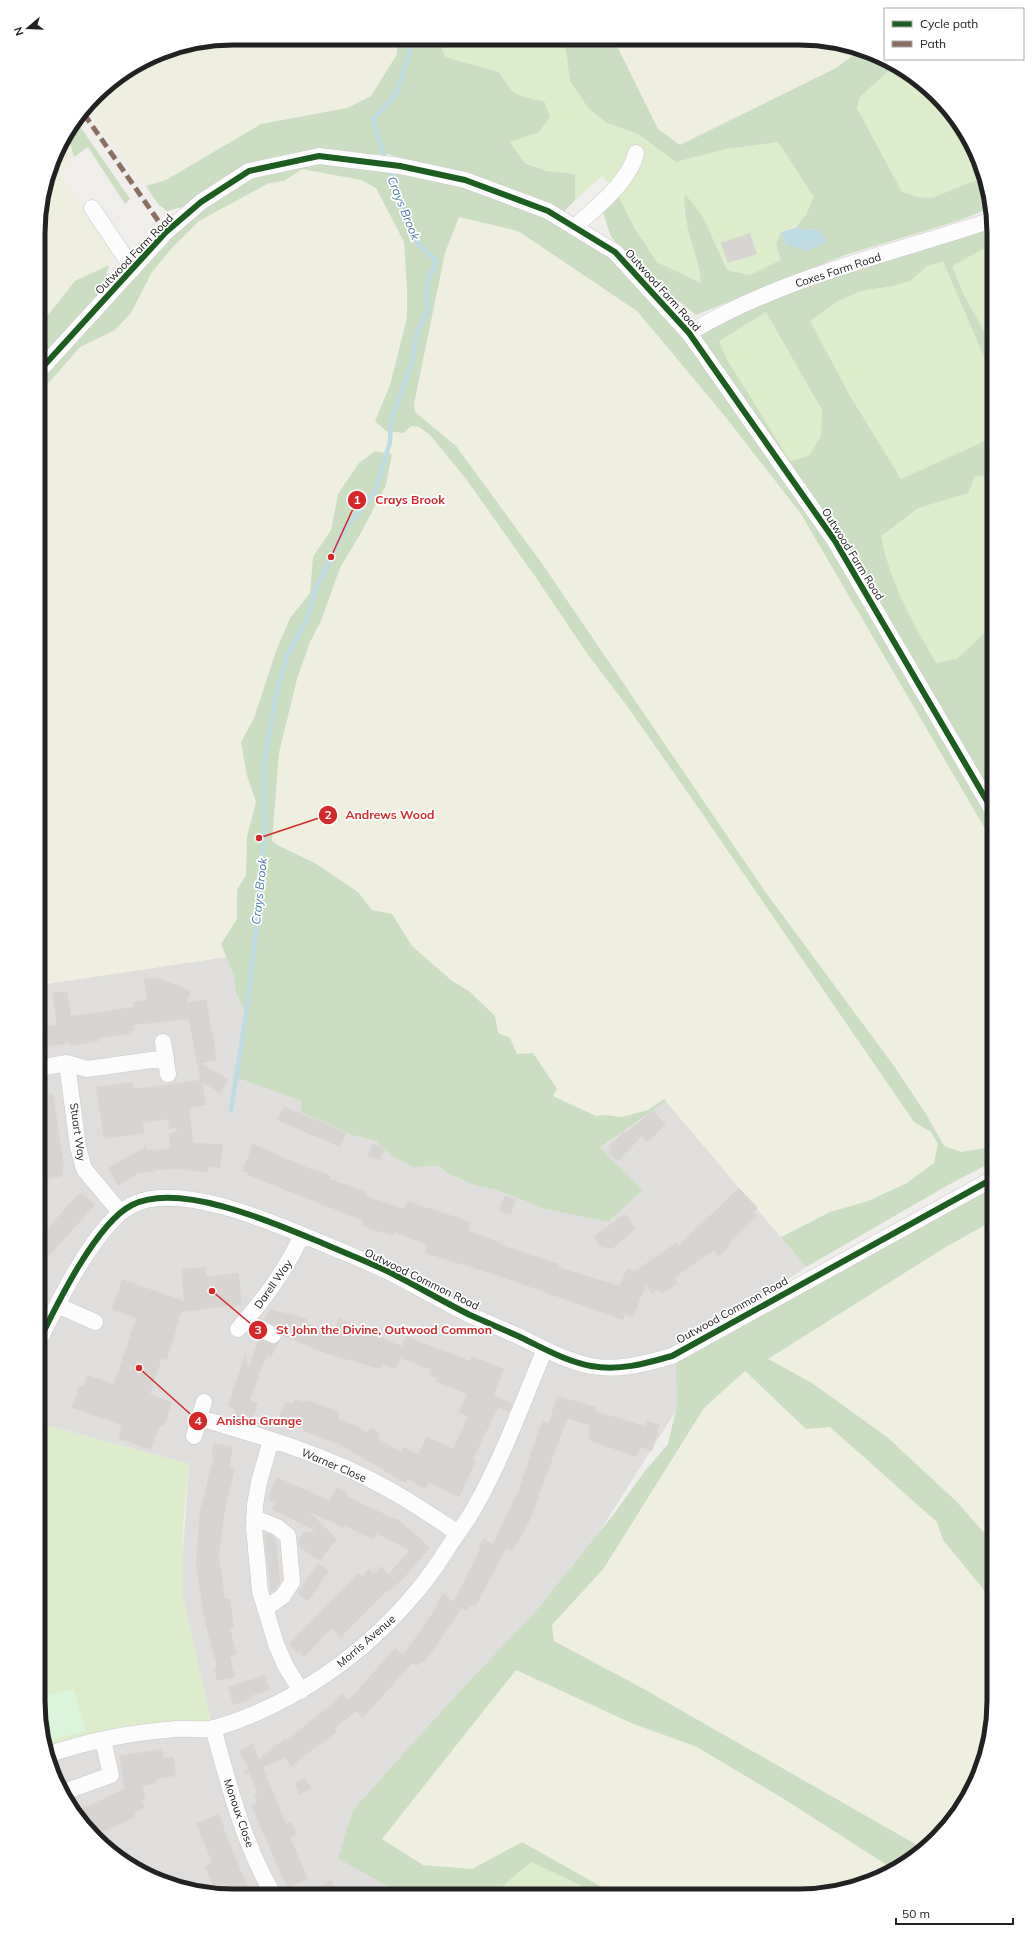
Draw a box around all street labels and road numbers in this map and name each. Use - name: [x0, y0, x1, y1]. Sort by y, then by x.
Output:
- street label: Outwood Farm Road: [92, 211, 176, 297]
- street label: Outwood Farm Road: [622, 246, 704, 334]
- street label: Coxes Farm Road: [793, 250, 883, 290]
- street label: Outwood Farm Road: [819, 505, 887, 603]
- street label: Stuart Way: [67, 1102, 89, 1162]
- street label: Outwood Common Road: [362, 1245, 482, 1313]
- street label: Darell Way: [251, 1257, 295, 1311]
- street label: Outwood Common Road: [674, 1273, 790, 1347]
- street label: Warner Close: [299, 1445, 369, 1485]
- street label: Morris Avenue: [334, 1612, 398, 1670]
- street label: Monoux Close: [221, 1777, 257, 1849]

